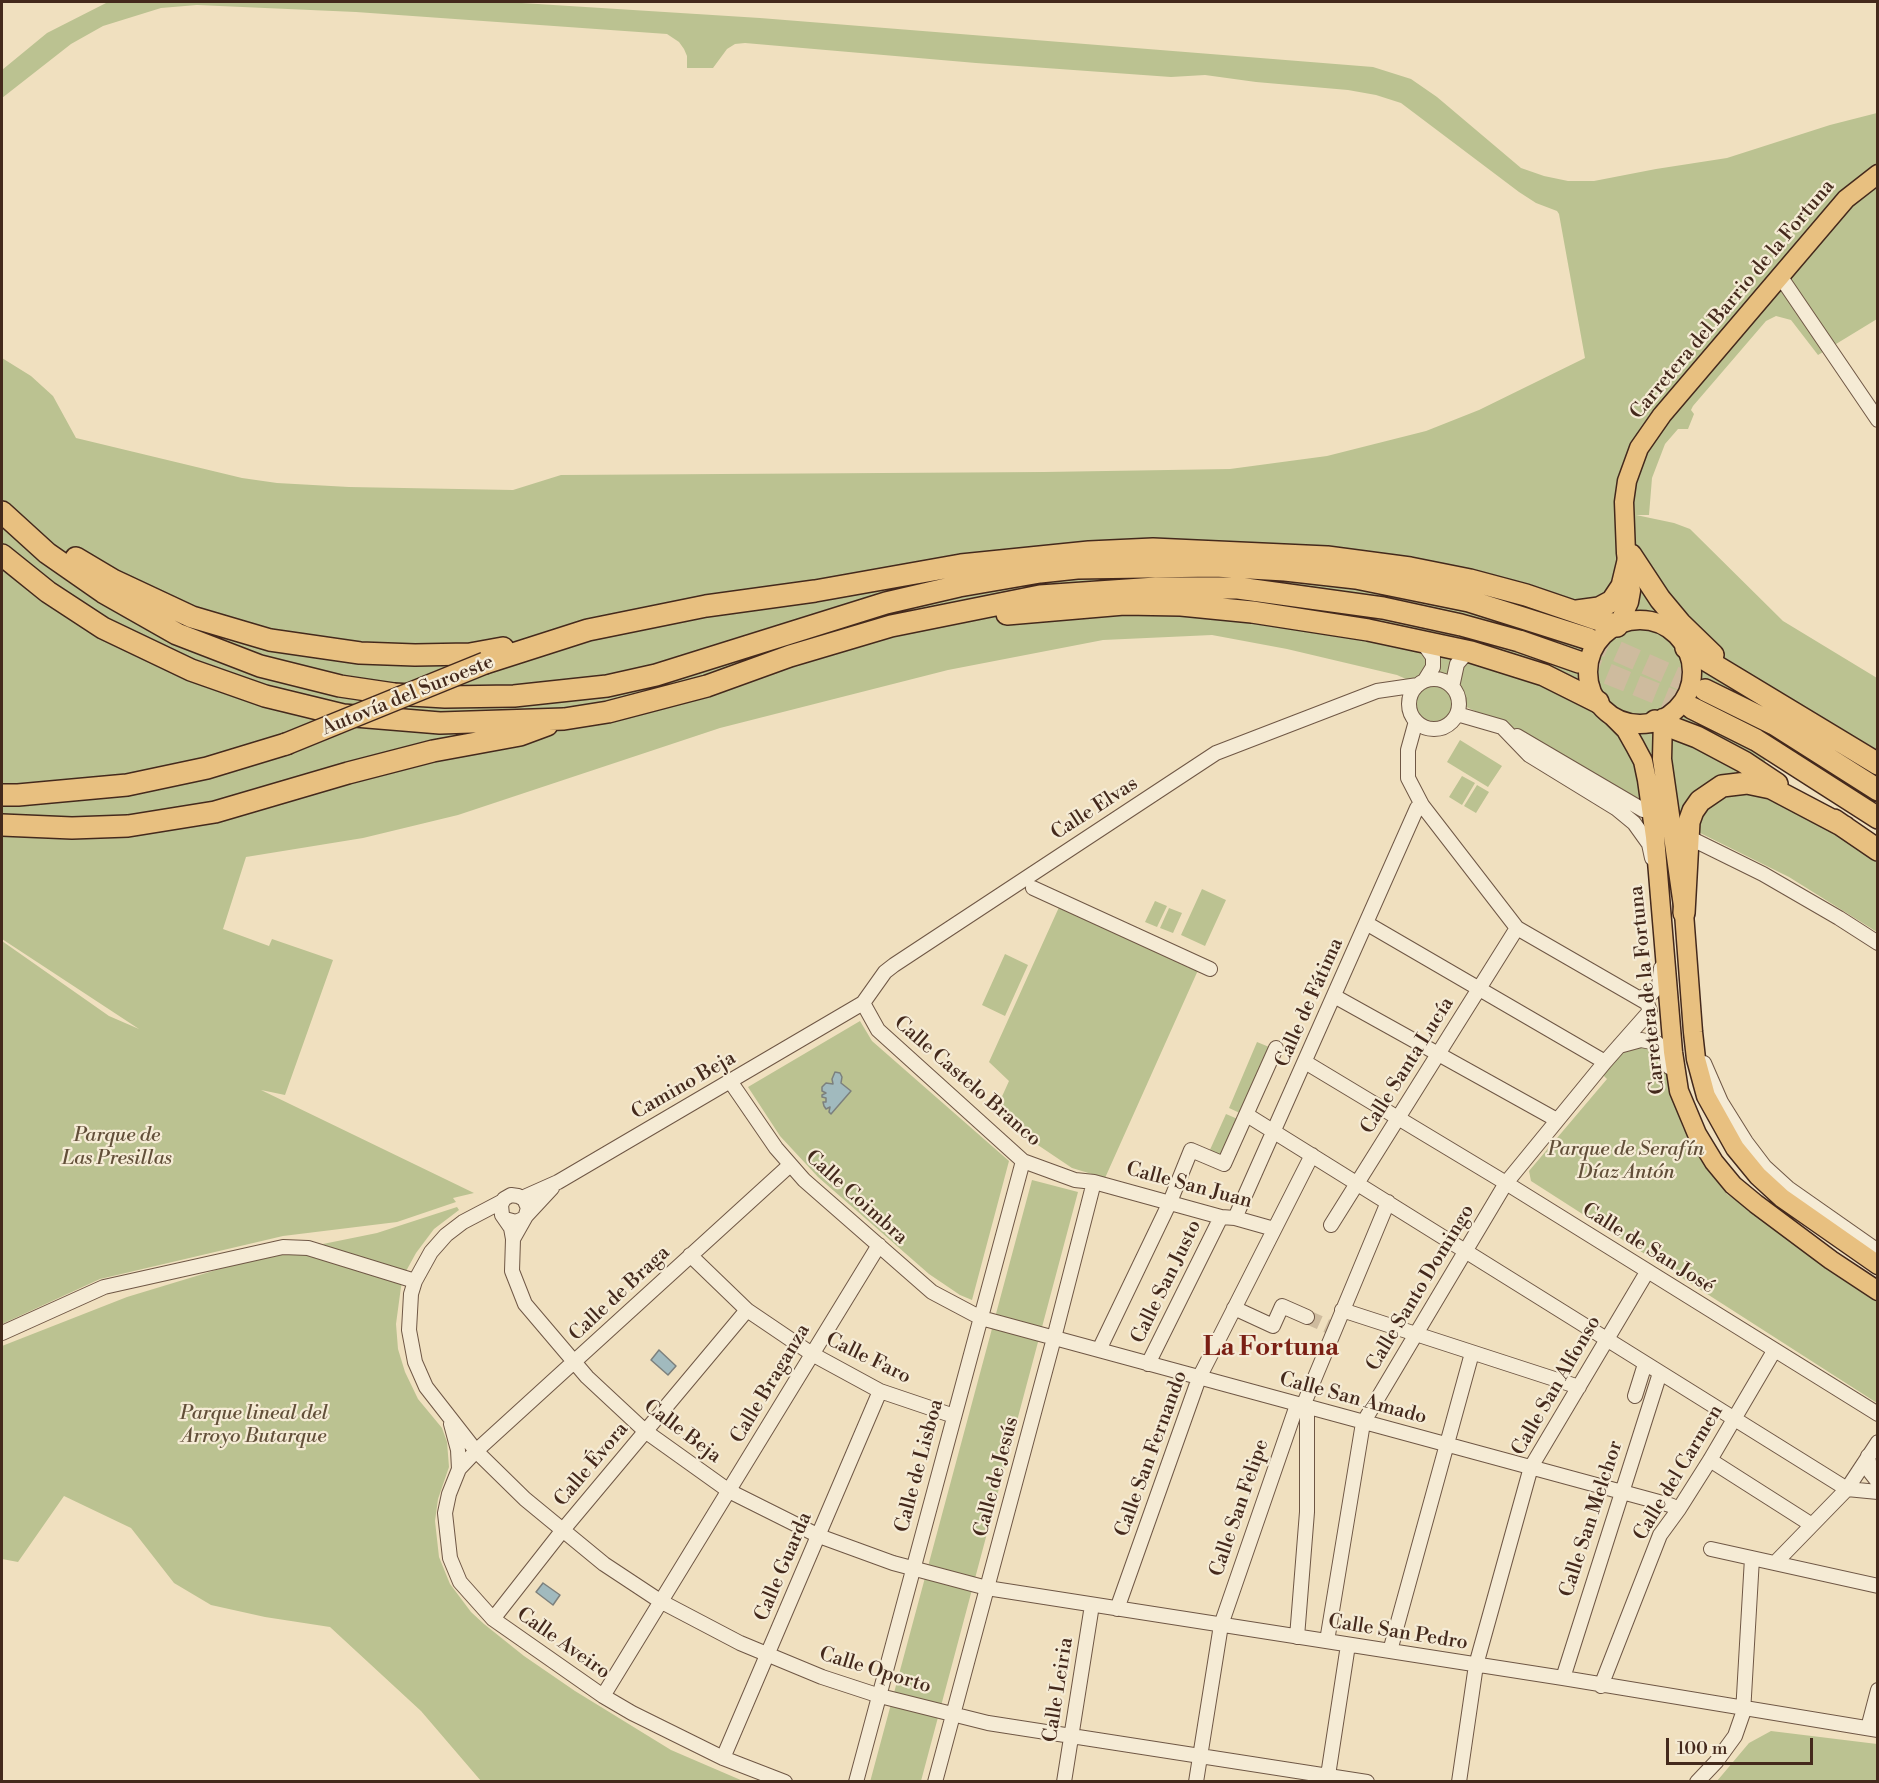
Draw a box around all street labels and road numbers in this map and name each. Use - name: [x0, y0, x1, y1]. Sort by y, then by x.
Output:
- street label: Carretera del Barrio de la Fortuna: [1626, 175, 1840, 425]
- street label: Autovía del Suroeste: [318, 651, 498, 741]
- street label: Calle Elvas: [1047, 772, 1143, 846]
- street label: Carretera de la Fortuna: [1625, 884, 1671, 1096]
- street label: Calle de Fátima: [1271, 935, 1349, 1071]
- street label: Calle Santa Lucía: [1356, 993, 1460, 1139]
- street label: Calle Castelo Branco: [889, 1012, 1045, 1152]
- street label: Camino Beja: [628, 1047, 740, 1125]
- street label: Calle Coimbra: [800, 1146, 912, 1250]
- street label: Calle San Juan: [1123, 1158, 1255, 1214]
- street label: Calle de San José: [1577, 1199, 1719, 1299]
- street label: Calle Santo Domingo: [1362, 1200, 1480, 1376]
- street label: Calle San Justo: [1127, 1216, 1207, 1348]
- street label: Calle de Braga: [565, 1241, 675, 1347]
- street label: Calle San Alfonso: [1507, 1312, 1607, 1460]
- street label: Calle Braganza: [726, 1320, 816, 1448]
- street label: Calle Faro: [822, 1328, 914, 1390]
- street label: Calle San Fernando: [1111, 1368, 1193, 1540]
- street label: Calle San Amado: [1277, 1368, 1429, 1430]
- street label: Calle Beja: [639, 1395, 725, 1469]
- street label: Calle de Lisboa: [891, 1397, 949, 1535]
- street label: Calle del Carmen: [1629, 1401, 1729, 1545]
- street label: Calle de Jesús: [969, 1414, 1025, 1540]
- street label: Calle Évora: [550, 1418, 634, 1512]
- street label: Calle San Felipe: [1205, 1436, 1275, 1580]
- street label: Calle San Melchor: [1555, 1438, 1629, 1600]
- street label: Calle Guarda: [750, 1509, 818, 1625]
- street label: Calle Aveiro: [512, 1603, 614, 1685]
- street label: Calle San Pedro: [1326, 1610, 1470, 1656]
- street label: Calle Leiria: [1039, 1636, 1079, 1744]
- street label: Calle Oporto: [816, 1643, 934, 1699]

